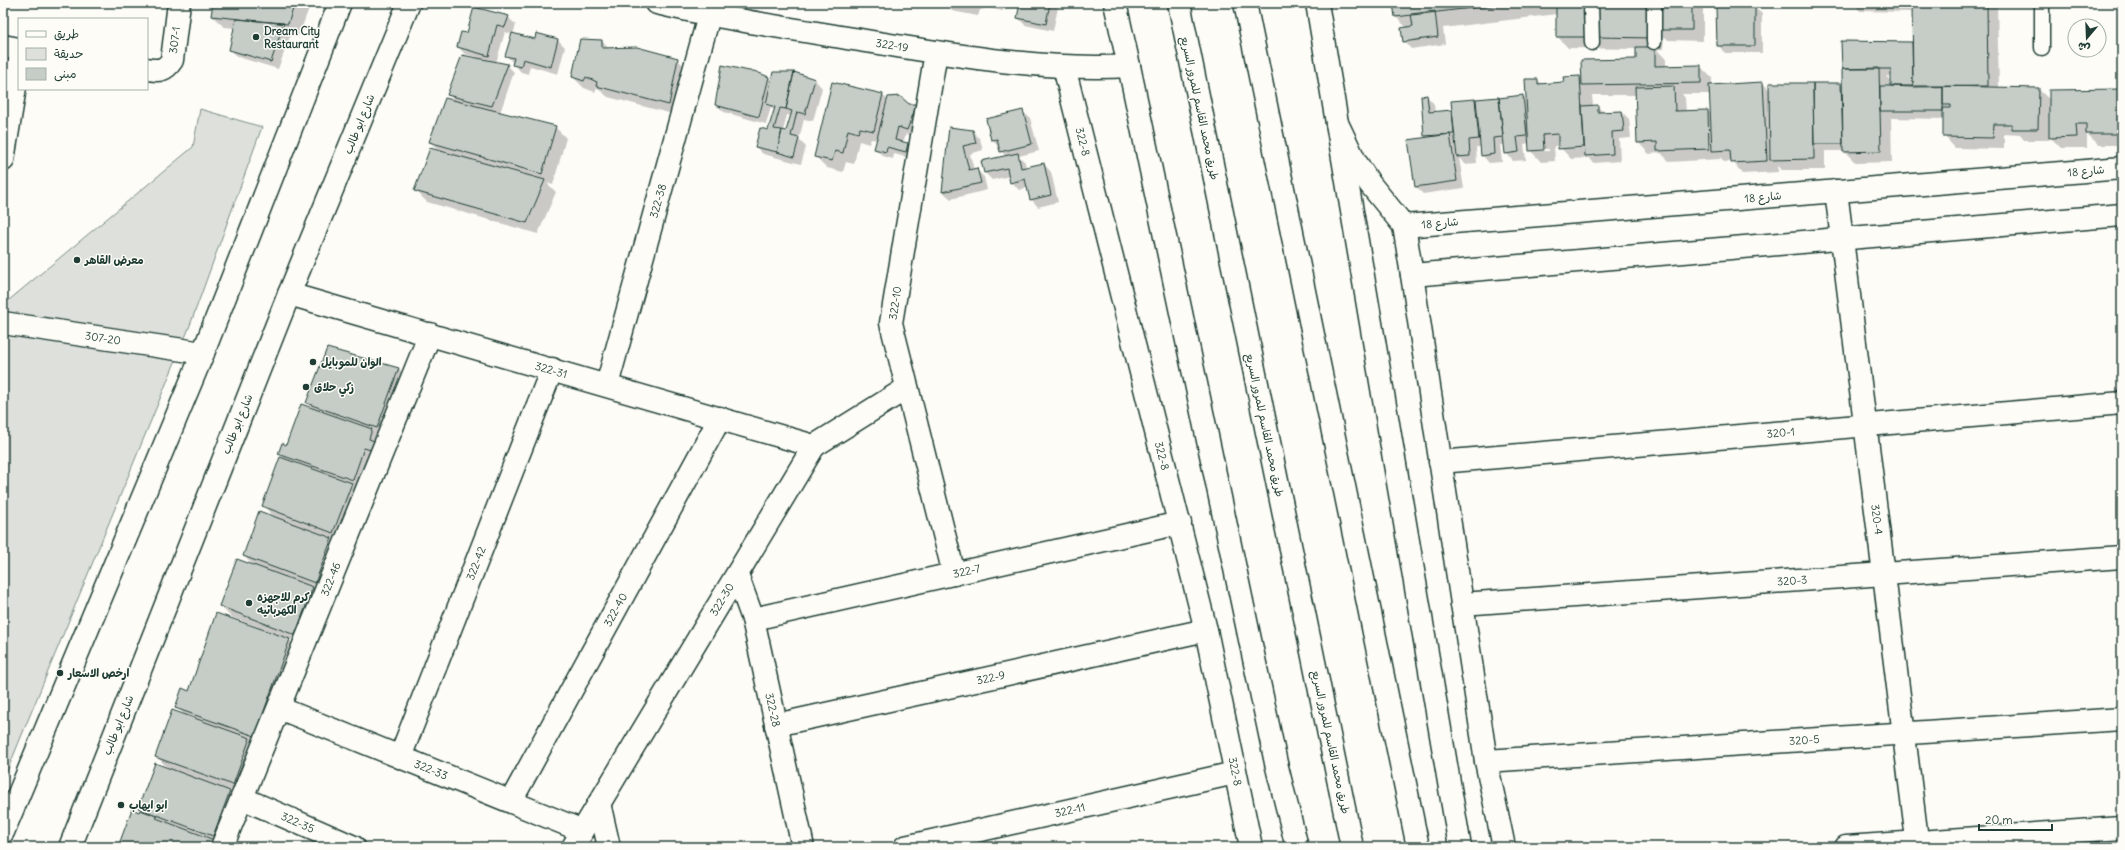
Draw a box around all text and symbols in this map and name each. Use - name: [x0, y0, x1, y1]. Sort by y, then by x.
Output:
- legend: [18, 18, 148, 90]
- north arrow: [2067, 18, 2107, 58]
- place label: Dream City Restaurant: [264, 24, 320, 51]
- text: طريق: [54, 26, 79, 41]
- street label: 307-1: [166, 26, 183, 54]
- marker: Dream City Restaurant: [251, 32, 261, 42]
- street label: طريق محمد القاسم للمرور السريع: [1176, 35, 1222, 182]
- street label: 322-19: [875, 36, 909, 55]
- text: ش: [2076, 39, 2092, 56]
- text: حديقة: [54, 46, 83, 61]
- text: مبنى: [54, 66, 77, 82]
- street label: شارع ابو طالب: [341, 92, 379, 157]
- street label: 322-8: [1072, 126, 1093, 157]
- street label: شارع 18: [2067, 162, 2105, 182]
- street label: 322-38: [646, 182, 669, 220]
- street label: شارع 18: [1744, 188, 1782, 208]
- street label: شارع 18: [1421, 214, 1459, 234]
- place label: معرض القاهر: [84, 253, 144, 267]
- marker: معرض القاهر: [72, 255, 82, 265]
- street label: 322-10: [886, 285, 904, 321]
- street label: 307-20: [84, 328, 122, 348]
- street label: طريق محمد القاسم للمرور السريع: [1241, 352, 1287, 499]
- place label: الوان للموبايل: [321, 355, 382, 370]
- marker: الوان للموبايل: [308, 357, 318, 367]
- street label: 322-31: [533, 359, 569, 381]
- place label: زكي حلاق: [314, 380, 354, 397]
- marker: زكي حلاق: [301, 382, 311, 392]
- street label: شارع ابو طالب: [219, 392, 257, 457]
- street label: 320-1: [1766, 424, 1795, 441]
- street label: 322-8: [1152, 440, 1172, 472]
- street label: 320-4: [1868, 503, 1886, 535]
- street label: 322-42: [463, 544, 489, 582]
- street label: 322-46: [317, 560, 344, 598]
- street label: 322-7: [952, 561, 982, 581]
- street label: 320-3: [1777, 572, 1808, 589]
- street label: 322-30: [707, 580, 737, 618]
- place label: كرم للاجهزه الكهربائيه: [257, 590, 310, 617]
- street label: 322-40: [601, 590, 630, 629]
- marker: كرم للاجهزه الكهربائيه: [244, 598, 254, 608]
- place label: ارخص الاسعار: [67, 666, 130, 680]
- marker: ارخص الاسعار: [55, 668, 65, 678]
- street label: 322-9: [975, 668, 1006, 687]
- street label: طريق محمد القاسم للمرور السريع: [1307, 669, 1353, 816]
- street label: 322-28: [762, 692, 784, 728]
- street label: شارع ابو طالب: [100, 693, 138, 758]
- street label: 320-5: [1789, 732, 1820, 748]
- street label: 322-33: [412, 756, 450, 783]
- street label: 322-8: [1226, 756, 1245, 787]
- place label: ابو ايهاب: [129, 798, 167, 813]
- marker: ابو ايهاب: [116, 800, 126, 810]
- street label: 322-11: [1053, 800, 1087, 820]
- scale bar: [1979, 806, 2052, 832]
- street label: 322-35: [279, 809, 317, 836]
- text: 20 m: [1985, 812, 2013, 827]

